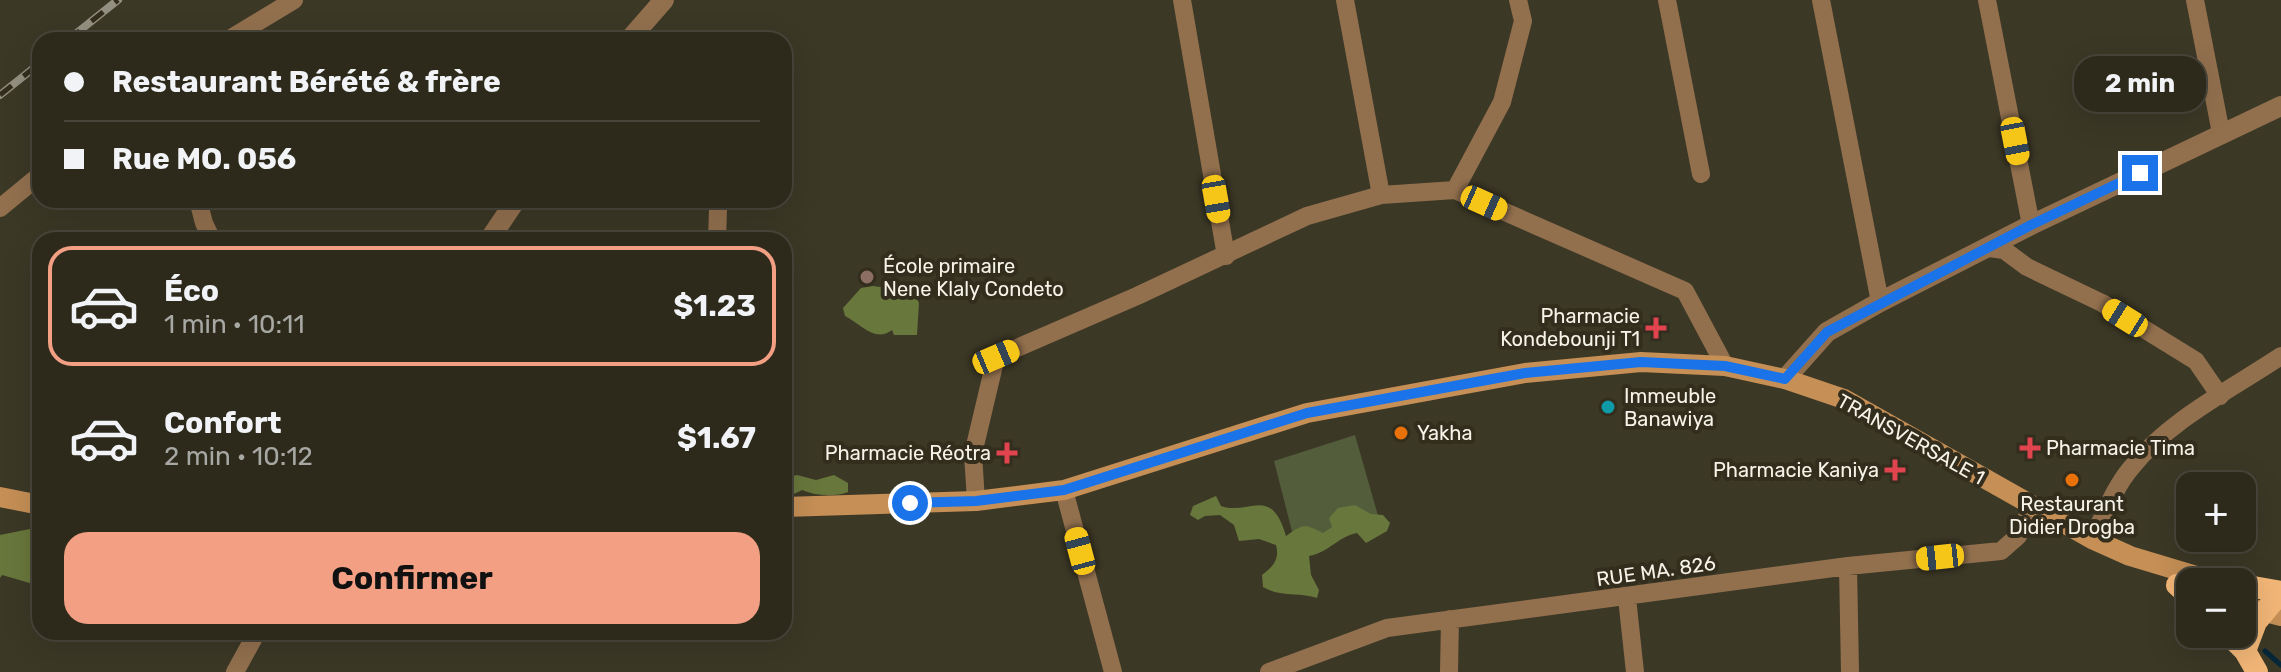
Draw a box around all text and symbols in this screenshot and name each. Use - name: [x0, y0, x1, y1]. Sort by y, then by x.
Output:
- callout: 2 min: [2074, 57, 2206, 113]
- text: Restaurant Bérété & frère: [112, 64, 501, 100]
- text: 2 min: [2105, 68, 2175, 99]
- car: [1999, 115, 2031, 167]
- text: Rue MO. 056: [112, 141, 296, 177]
- route end: [2122, 155, 2158, 191]
- car: [1200, 173, 1232, 225]
- car: [1457, 182, 1511, 224]
- place label: École primaire Nene Klaly Condeto: [883, 254, 1064, 301]
- marker: École primaire Nene Klaly Condeto: [858, 268, 876, 286]
- icon: car: [68, 270, 140, 342]
- text: Éco: [164, 273, 219, 309]
- text: $1.23: [673, 288, 756, 324]
- car: [2098, 295, 2152, 341]
- place label: Pharmacie Kondebounji T1: [1500, 304, 1640, 351]
- text: 1 min · 10:11: [164, 309, 305, 340]
- marker: Pharmacie Kondebounji T1: [1647, 319, 1665, 337]
- car: [969, 337, 1023, 377]
- place label: Immeuble Banawiya: [1624, 384, 1716, 431]
- street label: TRANSVERSALE 1: [1833, 389, 1989, 489]
- marker: Immeuble Banawiya: [1599, 398, 1617, 416]
- icon: car: [68, 402, 140, 474]
- text: Confort: [164, 405, 282, 441]
- text: $1.67: [677, 420, 756, 456]
- place label: Yakha: [1417, 421, 1473, 445]
- marker: Yakha: [1392, 424, 1410, 442]
- place label: Pharmacie Tima: [2046, 436, 2195, 460]
- marker: Pharmacie Tima: [2021, 439, 2039, 457]
- text: 2 min · 10:12: [164, 441, 313, 472]
- place label: Pharmacie Réotra: [825, 441, 991, 465]
- marker: Pharmacie Réotra: [998, 444, 1016, 462]
- place label: Pharmacie Kaniya: [1713, 458, 1879, 482]
- marker: Pharmacie Kaniya: [1886, 461, 1904, 479]
- marker: Restaurant Didier Drogba: [2063, 471, 2081, 489]
- map controls: [2176, 472, 2256, 648]
- button: +: [2176, 472, 2256, 552]
- route start: [892, 485, 928, 521]
- place label: Restaurant Didier Drogba: [2009, 492, 2135, 539]
- car: [1062, 525, 1098, 577]
- button: Confirmer: [64, 532, 760, 624]
- car: [1915, 543, 1965, 571]
- street label: RUE MA. 826: [1595, 551, 1717, 591]
- button: −: [2176, 568, 2256, 648]

